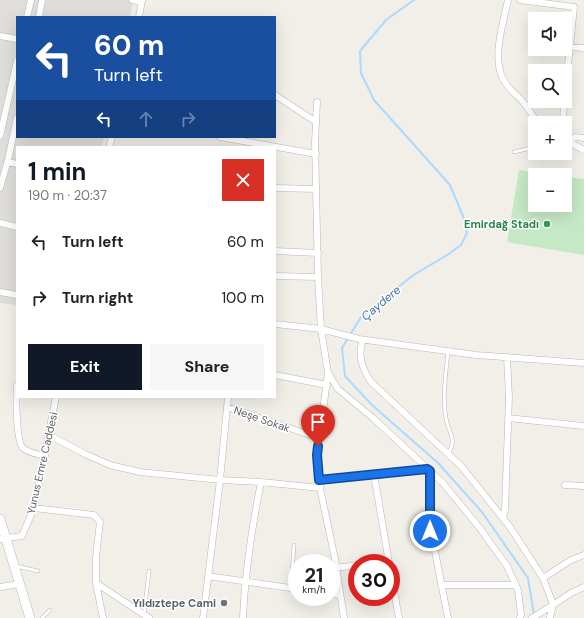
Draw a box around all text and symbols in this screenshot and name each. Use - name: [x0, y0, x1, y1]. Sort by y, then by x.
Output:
- map controls: [528, 12, 572, 212]
- button: sound: [528, 12, 572, 56]
- text: 60 m: [94, 27, 164, 64]
- icon: left: [28, 32, 80, 84]
- text: Turn left: [94, 63, 163, 87]
- button: search: [528, 64, 572, 108]
- icon: left: [93, 108, 115, 130]
- icon: ahead: [135, 108, 157, 130]
- icon: right: [177, 108, 199, 130]
- button: +: [528, 116, 572, 160]
- text: 1 min: [28, 156, 86, 187]
- button: close: [222, 159, 264, 201]
- button: −: [528, 168, 572, 212]
- text: 190 m · 20:37: [28, 187, 107, 204]
- place label: Emirdağ Stadı: [464, 217, 539, 231]
- marker: Emirdağ Stadı: [542, 219, 552, 229]
- icon: left: [28, 231, 50, 253]
- text: Turn left: [62, 232, 123, 252]
- text: 60 m: [227, 232, 264, 252]
- water label: Çaydere: [358, 282, 404, 324]
- icon: right: [28, 287, 50, 309]
- text: Turn right: [62, 288, 133, 308]
- text: 100 m: [221, 288, 264, 308]
- button: Exit: [28, 344, 142, 390]
- button: Share: [150, 344, 264, 390]
- street label: Neşe Sokak: [232, 403, 292, 435]
- pin: [301, 405, 335, 446]
- street label: Yunus Emre Caddesi: [23, 410, 61, 516]
- icon: arrive: [307, 411, 329, 433]
- position arrow: [409, 510, 451, 552]
- speed limit sign: 30: [348, 554, 400, 606]
- text: 21: [305, 562, 323, 588]
- text: km/h: [302, 583, 326, 596]
- place label: Yıldıztepe Cami: [132, 596, 216, 610]
- marker: Yıldıztepe Cami: [219, 598, 229, 608]

